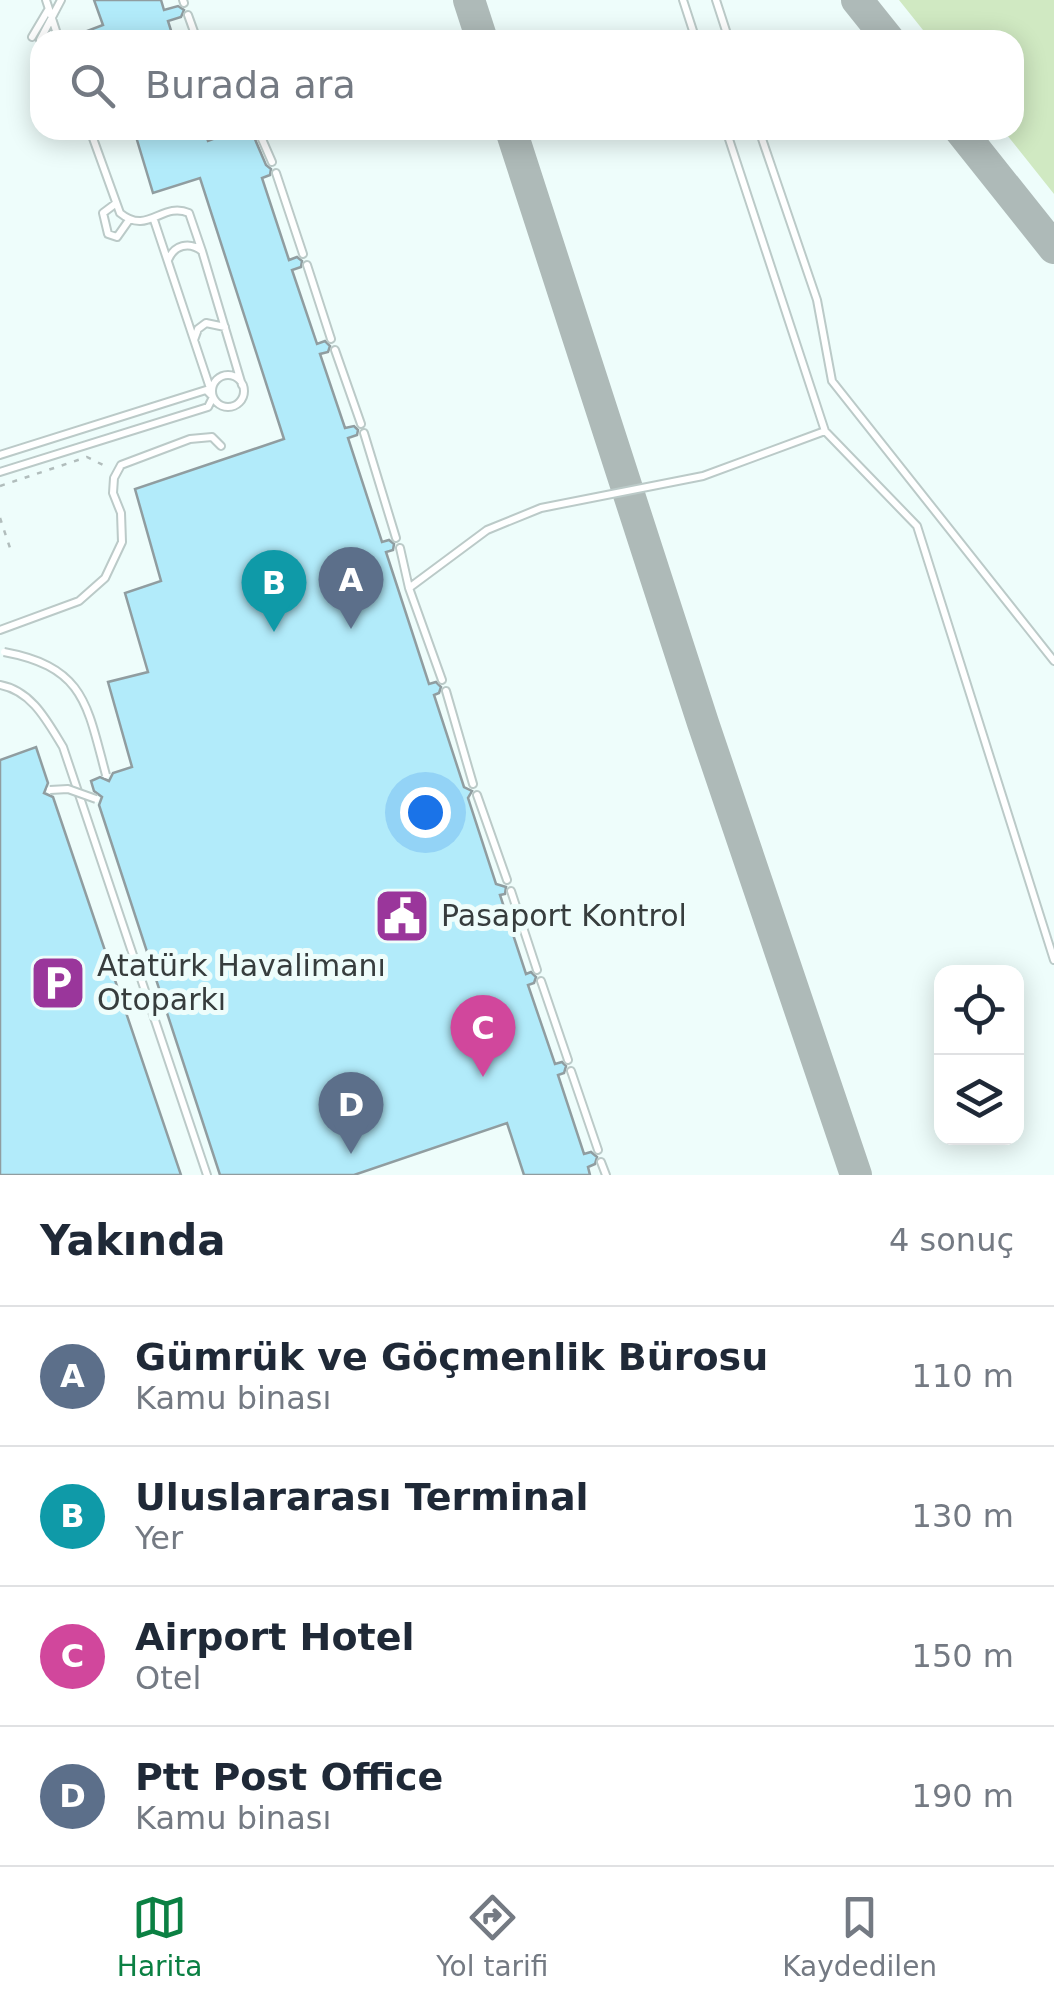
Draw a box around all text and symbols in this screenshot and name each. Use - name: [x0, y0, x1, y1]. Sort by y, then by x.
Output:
- search box: [30, 30, 1024, 140]
- icon: search: [65, 58, 120, 113]
- text: Burada ara: [145, 63, 356, 107]
- pin: A: [318, 546, 384, 629]
- pin: B: [242, 550, 306, 632]
- your location: [400, 787, 451, 838]
- public building icon: Pasaport Kontrol: [372, 886, 432, 946]
- place label: Pasaport Kontrol: [441, 898, 687, 933]
- place label: Atatürk Havalimanı Otoparkı: [97, 948, 386, 1017]
- parking icon: Atatürk Havalimanı Otoparkı: [28, 953, 88, 1013]
- map controls: [934, 965, 1024, 1145]
- button: locate: [934, 965, 1024, 1055]
- pin: C: [450, 994, 516, 1077]
- button: layers: [934, 1055, 1024, 1145]
- pin: D: [318, 1072, 384, 1154]
- text: Yakında: [40, 1216, 226, 1265]
- text: 4 sonuç: [889, 1221, 1014, 1259]
- text: Gümrük ve Göçmenlik Bürosu: [135, 1335, 768, 1379]
- text: A: [60, 1357, 85, 1395]
- text: 110 m: [912, 1357, 1014, 1395]
- text: Kamu binası: [135, 1379, 331, 1417]
- text: Uluslararası Terminal: [135, 1475, 589, 1519]
- text: B: [60, 1497, 85, 1535]
- text: 130 m: [912, 1497, 1014, 1535]
- text: Yer: [135, 1519, 183, 1557]
- text: Airport Hotel: [135, 1615, 415, 1659]
- text: C: [61, 1637, 84, 1675]
- text: 150 m: [912, 1637, 1014, 1675]
- text: Otel: [135, 1659, 201, 1697]
- text: Ptt Post Office: [135, 1755, 443, 1799]
- text: D: [59, 1777, 86, 1815]
- text: 190 m: [912, 1777, 1014, 1815]
- text: Kamu binası: [135, 1799, 331, 1837]
- tab: Harita: [117, 1890, 203, 1983]
- tab: Yol tarifi: [436, 1890, 548, 1983]
- tab: Kaydedilen: [782, 1890, 937, 1983]

